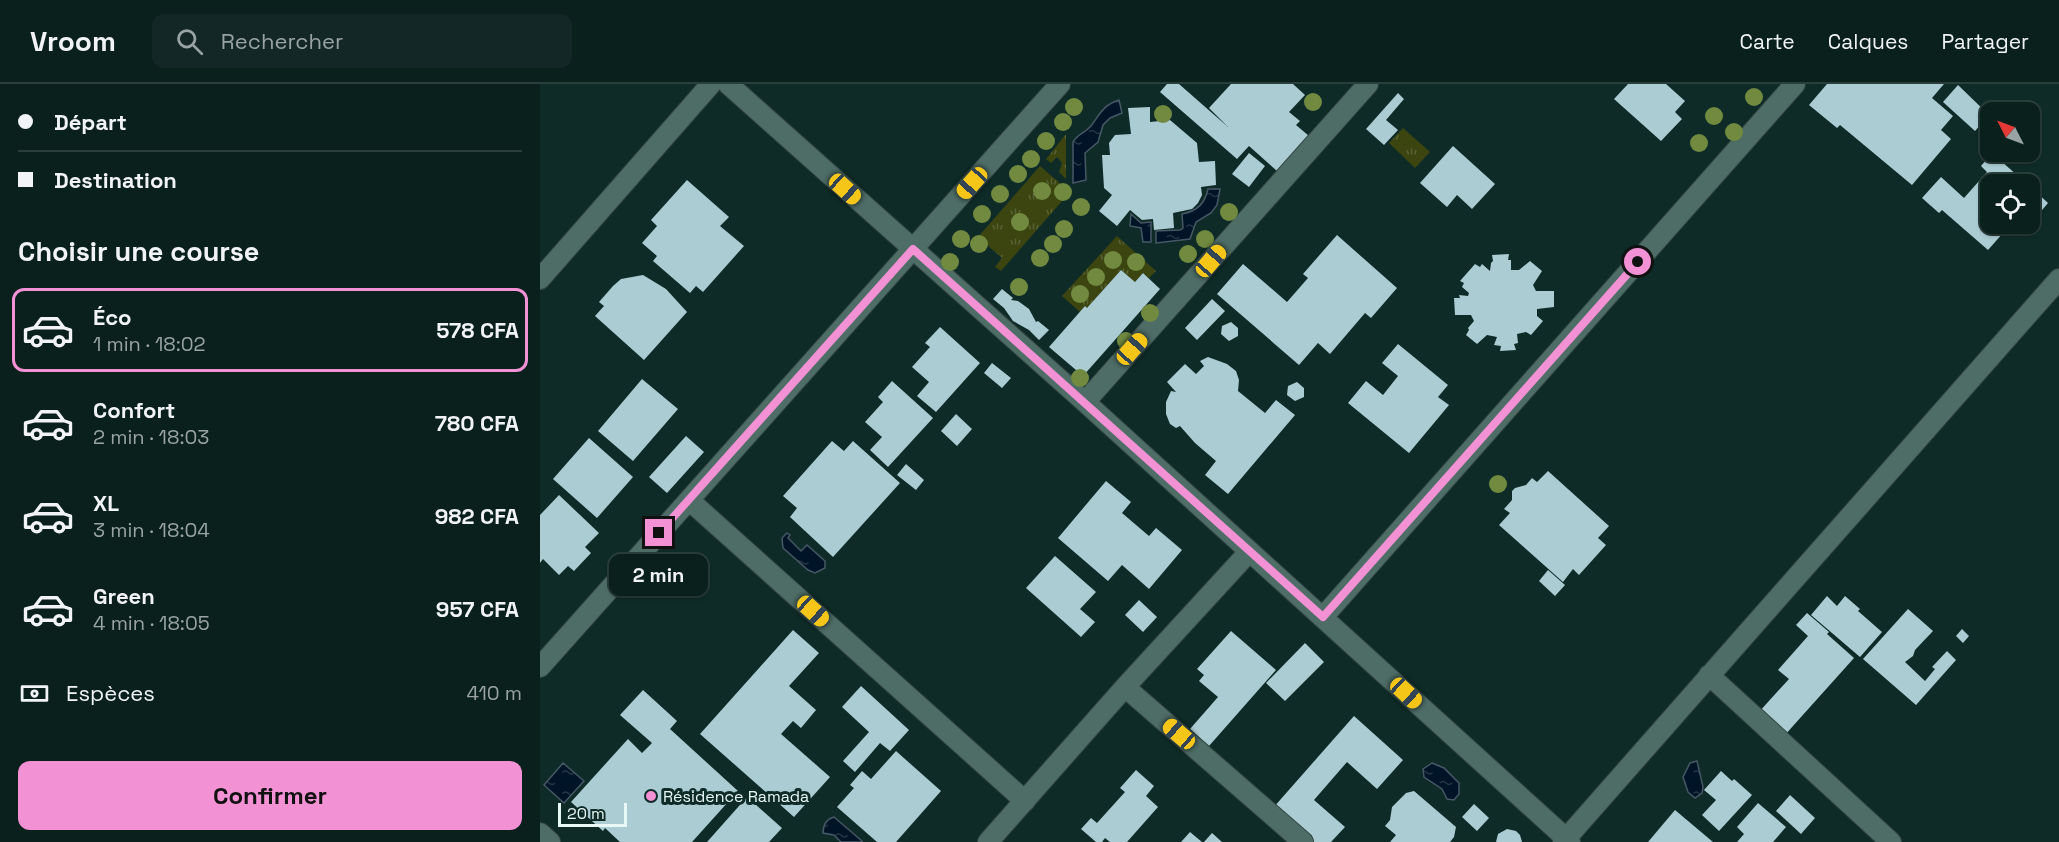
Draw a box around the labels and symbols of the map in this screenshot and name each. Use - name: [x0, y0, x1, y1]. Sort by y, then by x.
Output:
- north arrow: [1980, 102, 2040, 162]
- car: [953, 164, 991, 202]
- car: [826, 170, 864, 208]
- car: [1192, 242, 1230, 280]
- route start: [1624, 248, 1651, 275]
- car: [1113, 330, 1151, 368]
- route end: [645, 519, 672, 546]
- callout: 2 min: [610, 554, 708, 596]
- car: [794, 592, 832, 630]
- car: [1387, 674, 1425, 712]
- car: [1160, 715, 1198, 753]
- place label: Résidence Ramada: [663, 786, 809, 807]
- marker: Résidence Ramada: [644, 789, 658, 803]
- scale bar: [558, 800, 627, 828]

